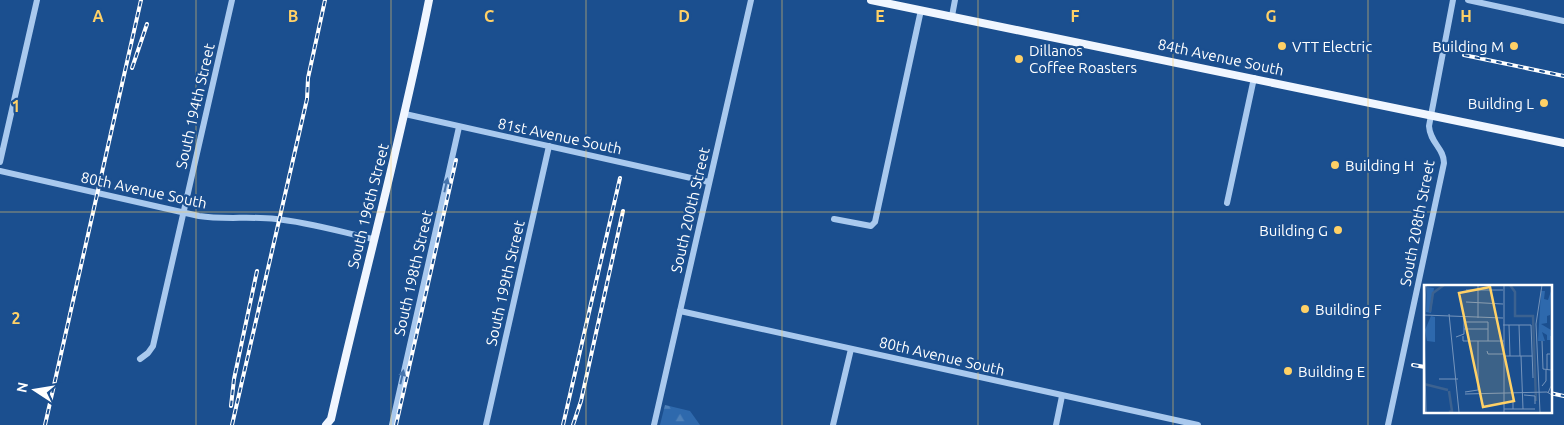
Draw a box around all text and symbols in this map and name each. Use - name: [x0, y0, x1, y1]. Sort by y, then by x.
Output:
- text: A: [92, 7, 104, 25]
- text: B: [288, 7, 298, 25]
- text: C: [484, 7, 494, 25]
- text: D: [678, 7, 690, 25]
- text: E: [875, 7, 885, 25]
- text: F: [1071, 7, 1080, 25]
- text: G: [1265, 7, 1277, 25]
- text: H: [1460, 7, 1472, 25]
- street label: 84th Avenue South: [1156, 35, 1286, 79]
- place label: VTT Electric: [1292, 38, 1372, 55]
- place label: Building M: [1432, 38, 1504, 55]
- marker: VTT Electric: [1276, 40, 1288, 52]
- marker: Building M: [1508, 40, 1520, 52]
- street label: South 194th Street: [172, 42, 218, 170]
- place label: Dillanos Coffee Roasters: [1029, 42, 1137, 76]
- marker: Dillanos Coffee Roasters: [1013, 53, 1025, 65]
- place label: Building L: [1468, 95, 1534, 112]
- text: 1: [11, 97, 21, 115]
- marker: Building L: [1538, 97, 1550, 109]
- street label: 81st Avenue South: [496, 115, 624, 157]
- street label: South 196th Street: [344, 142, 392, 270]
- street label: South 200th Street: [667, 146, 713, 274]
- place label: Building H: [1345, 157, 1414, 174]
- street label: South 208th Street: [1396, 158, 1438, 288]
- marker: Building H: [1329, 159, 1341, 171]
- street label: 80th Avenue South: [79, 168, 209, 212]
- one-way arrow: [442, 177, 450, 192]
- street label: South 198th Street: [390, 209, 436, 337]
- street label: South 199th Street: [482, 219, 528, 347]
- place label: Building G: [1259, 222, 1328, 239]
- marker: Building G: [1332, 224, 1344, 236]
- inset map: [1424, 285, 1552, 412]
- place label: Building F: [1315, 301, 1382, 318]
- marker: Building F: [1299, 303, 1311, 315]
- text: 2: [11, 309, 21, 327]
- street label: 80th Avenue South: [878, 333, 1006, 379]
- place label: Building E: [1298, 363, 1365, 380]
- north arrow: [10, 365, 60, 415]
- marker: Building E: [1282, 365, 1294, 377]
- one-way arrow: [398, 370, 406, 385]
- text: N: [13, 381, 31, 394]

